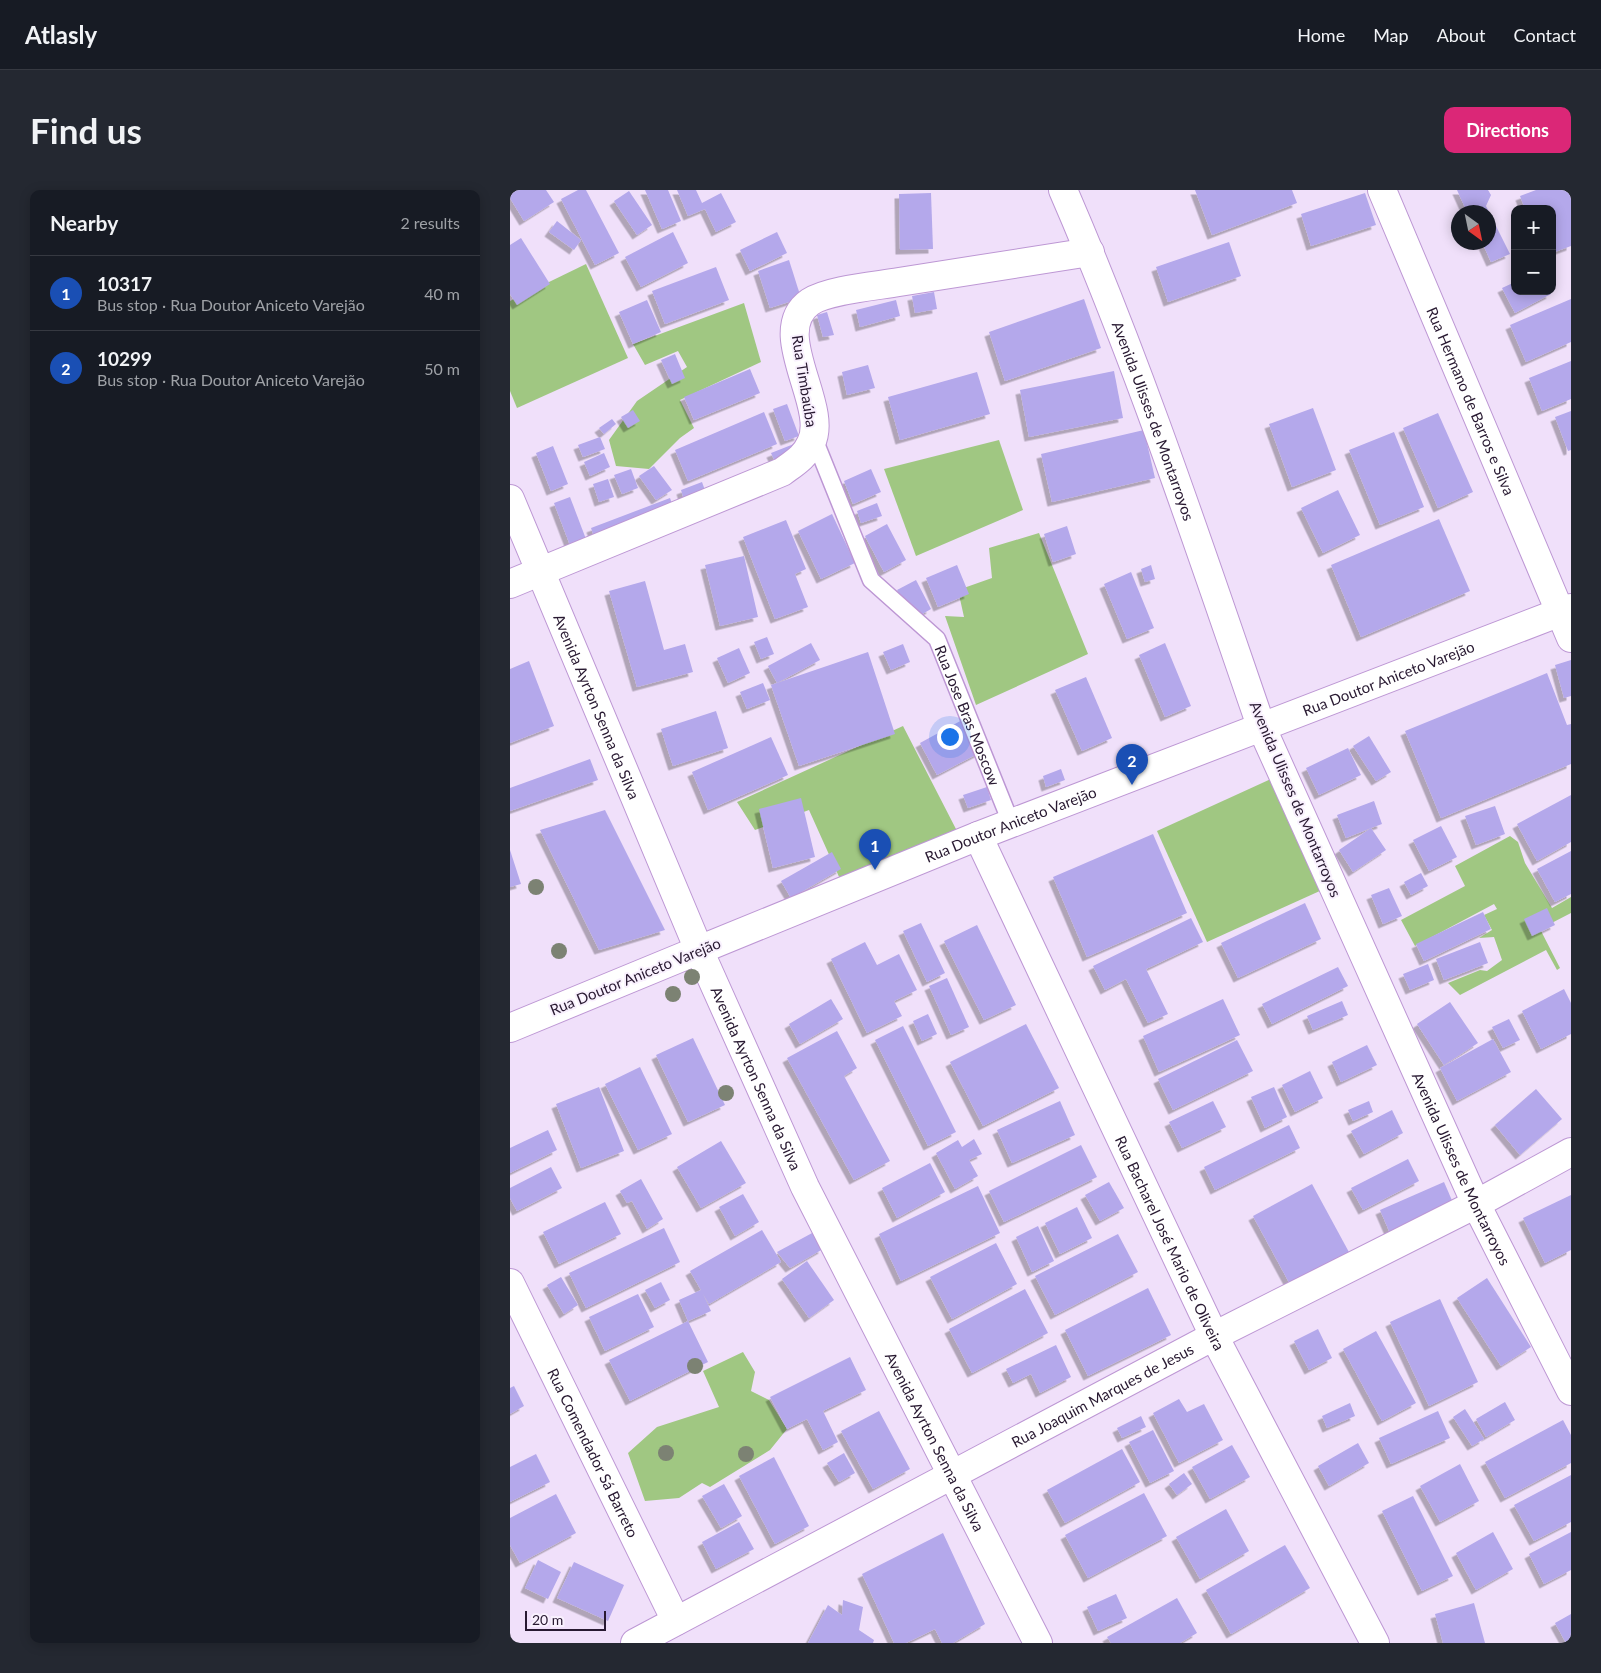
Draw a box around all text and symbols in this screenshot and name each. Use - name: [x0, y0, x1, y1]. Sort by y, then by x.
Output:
- text: Atlasly: [25, 20, 97, 49]
- text: Home: [1297, 24, 1345, 46]
- text: Map: [1373, 24, 1409, 46]
- text: About: [1437, 24, 1486, 46]
- text: Contact: [1514, 24, 1576, 46]
- button: Directions: [1444, 107, 1571, 153]
- text: Find us: [30, 109, 142, 151]
- north arrow: [1451, 205, 1496, 250]
- map controls: [1511, 205, 1556, 295]
- button: +: [1511, 205, 1556, 250]
- text: Nearby: [50, 210, 118, 235]
- text: 2 results: [400, 213, 460, 232]
- button: −: [1511, 250, 1556, 295]
- text: 10317: [97, 272, 152, 295]
- text: 1: [61, 284, 71, 303]
- text: 40 m: [424, 284, 460, 303]
- text: Bus stop · Rua Doutor Aniceto Varejão: [97, 295, 365, 314]
- street label: Rua Hermano de Barros e Silva: [1423, 304, 1519, 498]
- street label: Avenida Ulisses de Montarroyos: [1109, 319, 1198, 523]
- street label: Rua Timbaúba: [789, 334, 821, 428]
- text: 10299: [97, 347, 152, 370]
- text: 2: [61, 359, 71, 378]
- text: 50 m: [424, 359, 460, 378]
- text: Bus stop · Rua Doutor Aniceto Varejão: [97, 370, 365, 389]
- street label: Avenida Ayrton Senna da Silva: [550, 611, 644, 802]
- street label: Rua Doutor Aniceto Varejão: [1300, 637, 1477, 719]
- street label: Rua Jose Bras Moscow: [931, 642, 1004, 788]
- street label: Avenida Ulisses de Montarroyos: [1247, 698, 1345, 900]
- your location: [937, 724, 963, 750]
- pin: 2: [1116, 744, 1148, 785]
- street label: Rua Doutor Aniceto Varejão: [922, 782, 1099, 866]
- pin: 1: [859, 829, 891, 870]
- street label: Rua Doutor Aniceto Varejão: [547, 933, 723, 1019]
- street label: Avenida Ayrton Senna da Silva: [708, 984, 805, 1173]
- street label: Avenida Ulisses de Montarroyos: [1409, 1069, 1515, 1268]
- street label: Rua Bacharel José Mario de Oliveira: [1112, 1133, 1229, 1353]
- street label: Rua Joaquim Marques de Jesus: [1008, 1340, 1196, 1451]
- street label: Avenida Ayrton Senna da Silva: [882, 1349, 988, 1534]
- street label: Rua Comendador Sá Barreto: [544, 1365, 642, 1540]
- scale bar: [525, 1608, 606, 1631]
- text: 20 m: [532, 1611, 563, 1628]

